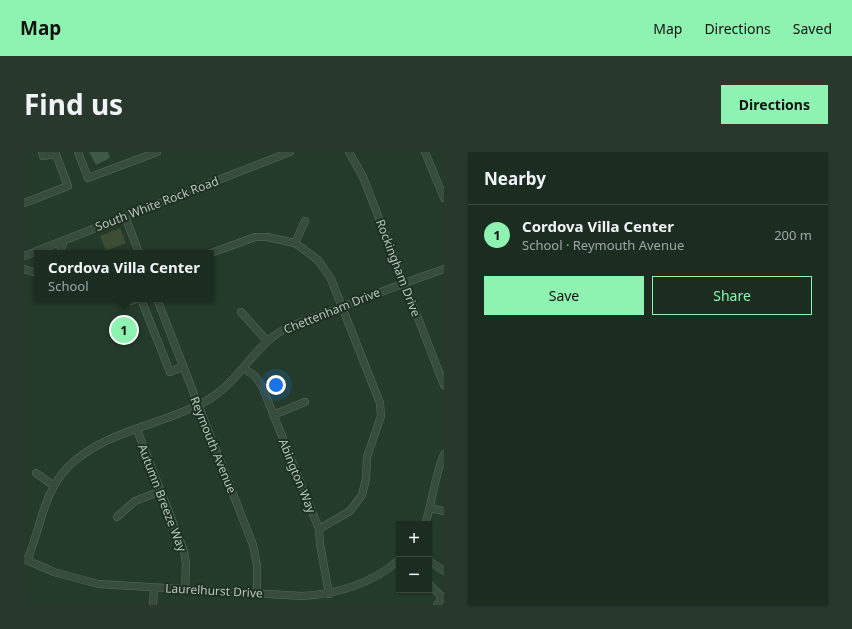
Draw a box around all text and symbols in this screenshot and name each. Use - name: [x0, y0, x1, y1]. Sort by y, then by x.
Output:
- text: Map: [20, 15, 61, 41]
- text: Map: [653, 19, 682, 38]
- text: Directions: [704, 19, 771, 38]
- text: Saved: [793, 19, 832, 38]
- text: Find us: [24, 85, 123, 123]
- button: Directions: [721, 85, 828, 124]
- text: Nearby: [484, 167, 546, 190]
- street label: South White Rock Road: [93, 172, 221, 235]
- text: Cordova Villa Center: [522, 216, 674, 236]
- street label: Rockingham Drive: [372, 217, 425, 319]
- text: 1: [493, 226, 501, 244]
- text: 200 m: [774, 226, 812, 244]
- text: School · Reymouth Avenue: [522, 236, 684, 254]
- popup: [34, 250, 214, 302]
- text: Cordova Villa Center: [48, 257, 200, 277]
- button: Save: [484, 276, 644, 315]
- button: Share: [652, 276, 812, 315]
- text: School: [48, 277, 89, 295]
- street label: Chettenham Drive: [281, 283, 383, 338]
- pin: 1: [111, 315, 137, 345]
- your location: [266, 375, 286, 395]
- street label: Reymouth Avenue: [186, 394, 241, 496]
- street label: Abington Way: [275, 436, 320, 516]
- street label: Autumn Breeze Way: [134, 442, 191, 555]
- map controls: [396, 521, 432, 593]
- button: +: [396, 521, 432, 557]
- button: −: [396, 557, 432, 593]
- street label: Laurelhurst Drive: [165, 579, 263, 602]

